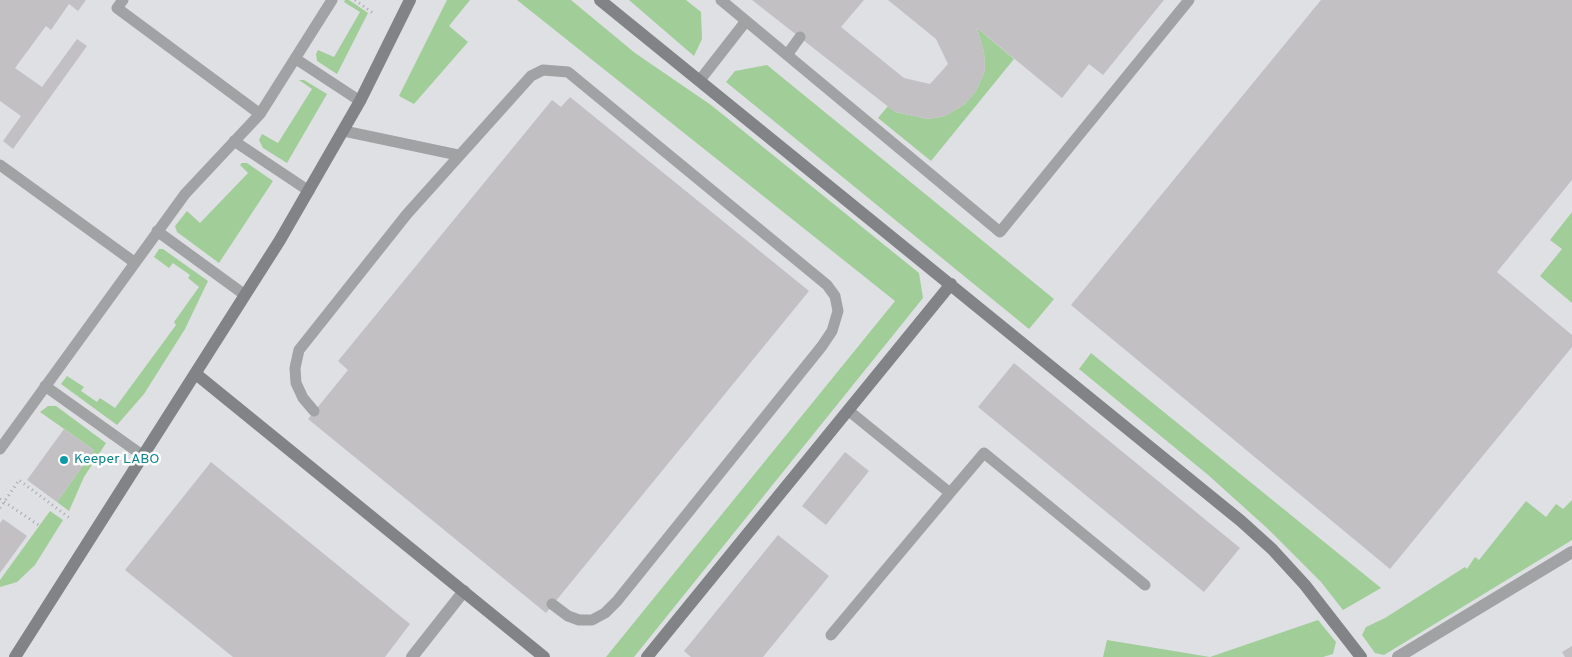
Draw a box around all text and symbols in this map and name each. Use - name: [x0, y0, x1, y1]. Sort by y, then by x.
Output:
- place label: Keeper LABO: [74, 452, 160, 468]
- marker: Keeper LABO: [58, 454, 70, 466]

